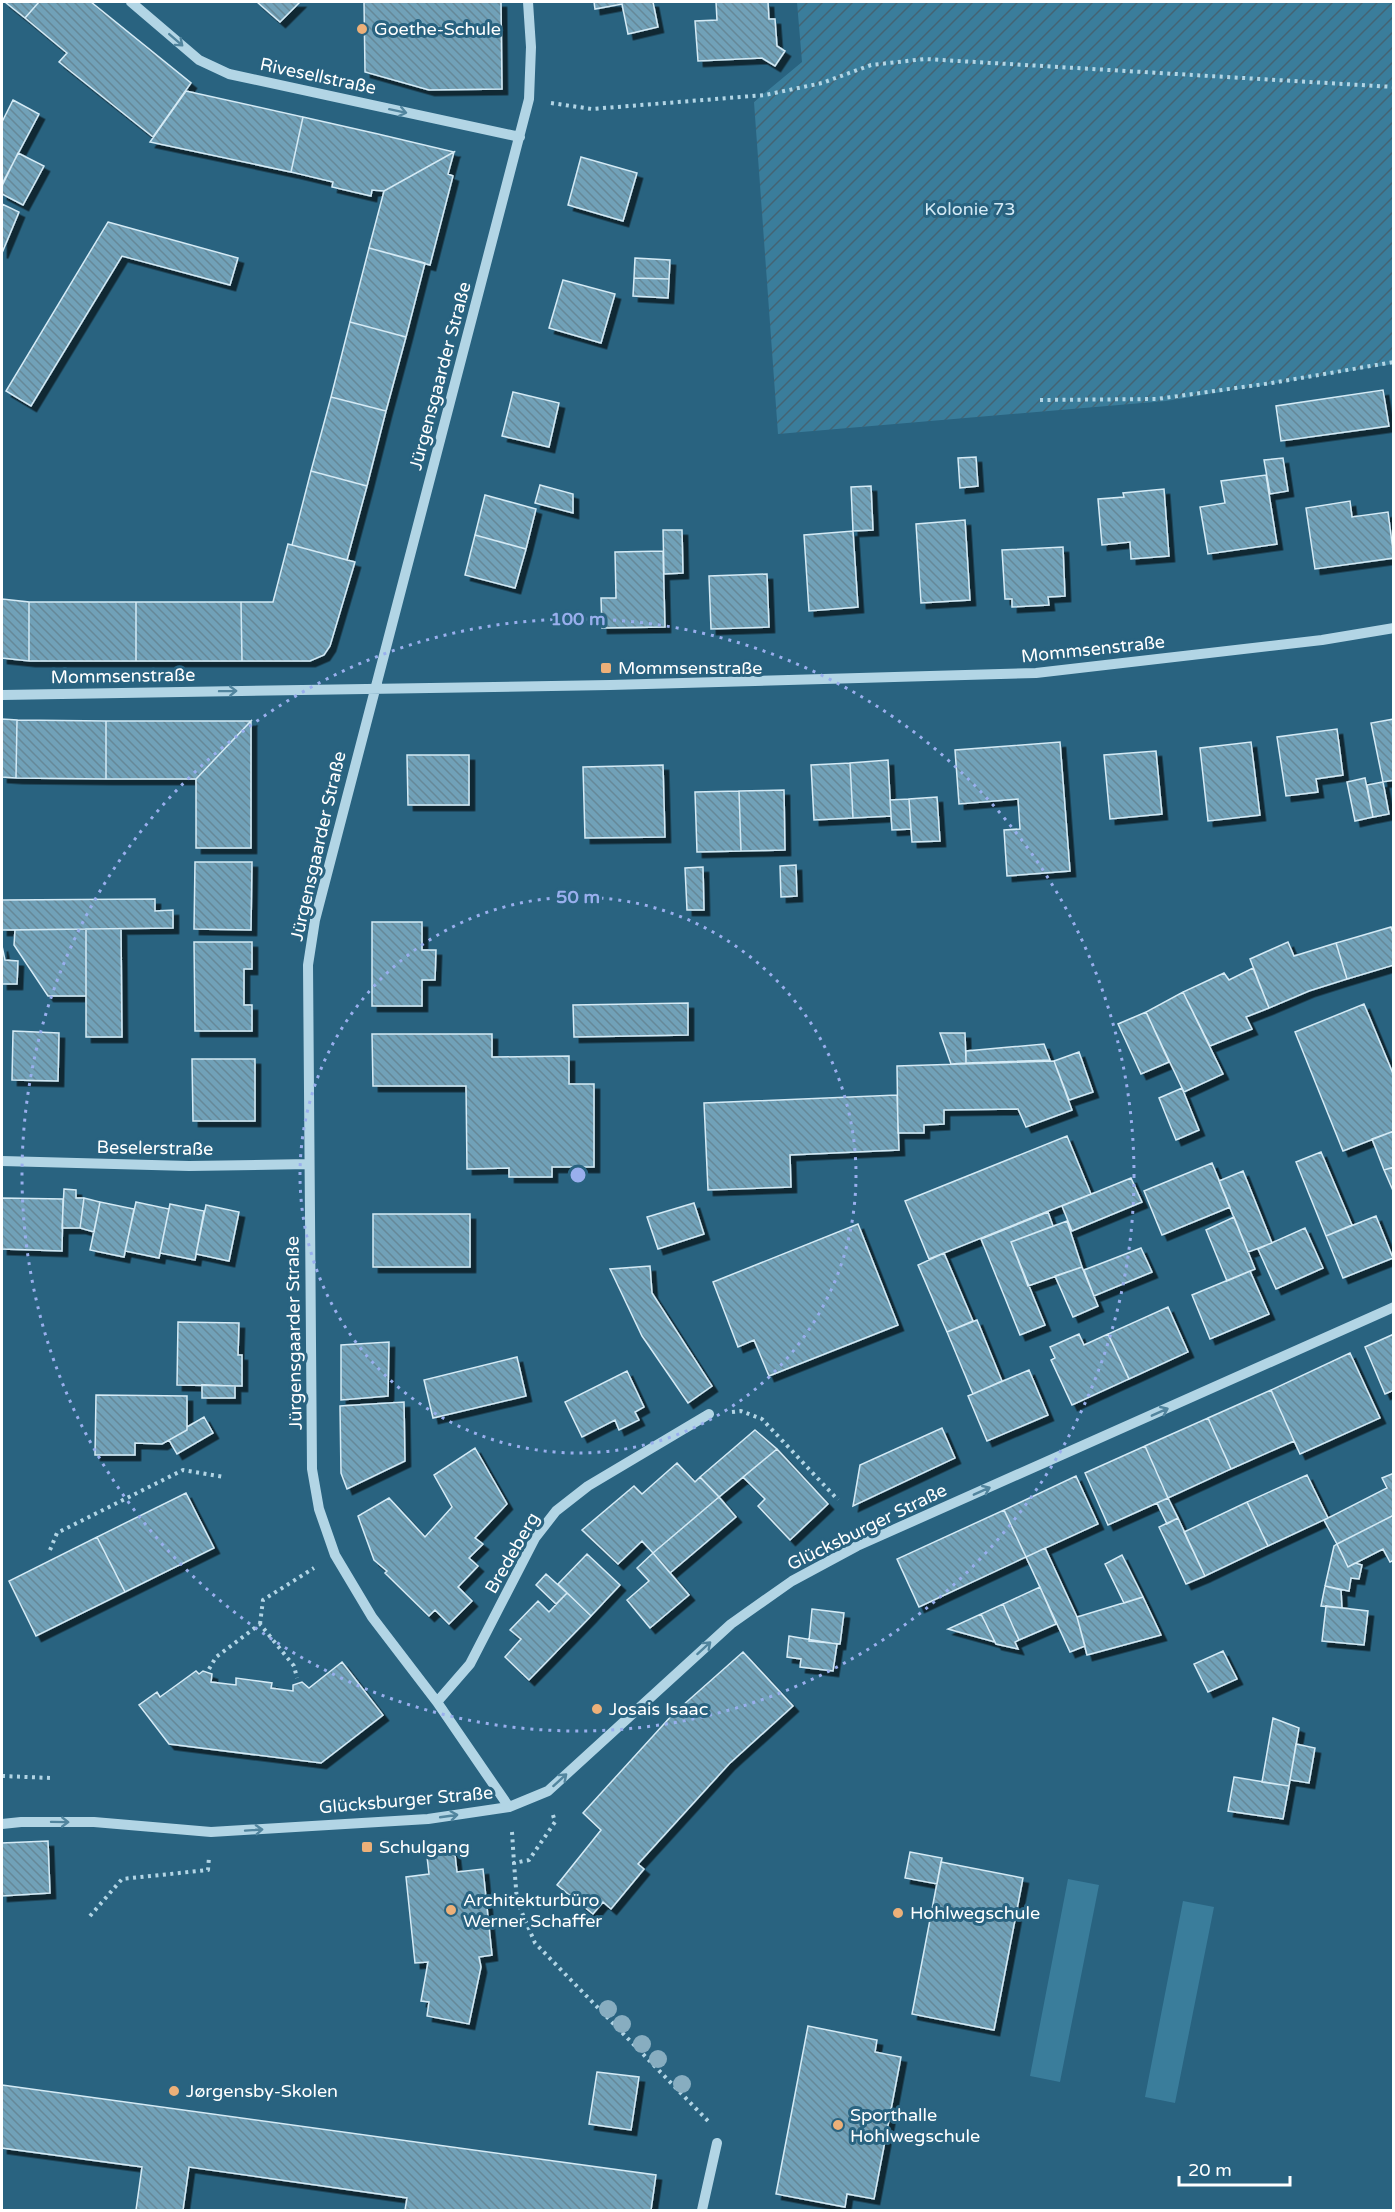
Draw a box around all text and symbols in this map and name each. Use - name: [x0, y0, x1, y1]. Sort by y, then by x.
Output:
- place label: Goethe-Schule: [374, 18, 501, 40]
- marker: Goethe-Schule: [355, 22, 369, 36]
- one-way arrow: [168, 33, 184, 46]
- street label: Rivesellstraße: [258, 53, 378, 99]
- one-way arrow: [388, 105, 407, 117]
- park label: Kolonie 73: [924, 198, 1016, 220]
- street label: Jürgensgaarder Straße: [404, 279, 476, 473]
- text: 100 m: [550, 608, 606, 630]
- street label: Mommsenstraße: [1020, 631, 1166, 667]
- place label: Mommsenstraße: [618, 657, 763, 679]
- marker: Mommsenstraße: [599, 661, 613, 675]
- street label: Mommsenstraße: [51, 664, 195, 688]
- one-way arrow: [217, 685, 237, 696]
- street label: Jürgensgaarder Straße: [285, 749, 351, 943]
- text: 50 m: [556, 886, 600, 908]
- street label: Beselerstraße: [97, 1136, 213, 1160]
- centre of rings: [568, 1165, 588, 1185]
- street label: Jürgensgaarder Straße: [281, 1236, 307, 1430]
- one-way arrow: [1150, 1405, 1168, 1417]
- street label: Glücksburger Straße: [784, 1479, 950, 1575]
- one-way arrow: [972, 1484, 990, 1496]
- street label: Bredeberg: [480, 1508, 544, 1598]
- one-way arrow: [696, 1641, 711, 1655]
- place label: Josais Isaac: [609, 1698, 708, 1720]
- marker: Josais Isaac: [590, 1702, 604, 1716]
- one-way arrow: [552, 1773, 567, 1787]
- street label: Glücksburger Straße: [318, 1781, 494, 1819]
- one-way arrow: [438, 1810, 458, 1821]
- one-way arrow: [49, 1816, 69, 1828]
- one-way arrow: [244, 1824, 264, 1835]
- place label: Schulgang: [379, 1836, 470, 1858]
- marker: Schulgang: [360, 1840, 374, 1854]
- place label: Architekturbüro Werner Schaffer: [463, 1889, 602, 1932]
- place label: Hohlwegschule: [910, 1902, 1040, 1924]
- marker: Architekturbüro Werner Schaffer: [444, 1903, 458, 1917]
- marker: Hohlwegschule: [891, 1906, 905, 1920]
- place label: Jørgensby-Skolen: [186, 2080, 338, 2102]
- marker: Jørgensby-Skolen: [167, 2084, 181, 2098]
- place label: Sporthalle Hohlwegschule: [850, 2104, 980, 2147]
- marker: Sporthalle Hohlwegschule: [831, 2118, 845, 2132]
- scale bar: [1179, 2149, 1290, 2187]
- text: 20 m: [1188, 2159, 1232, 2181]

